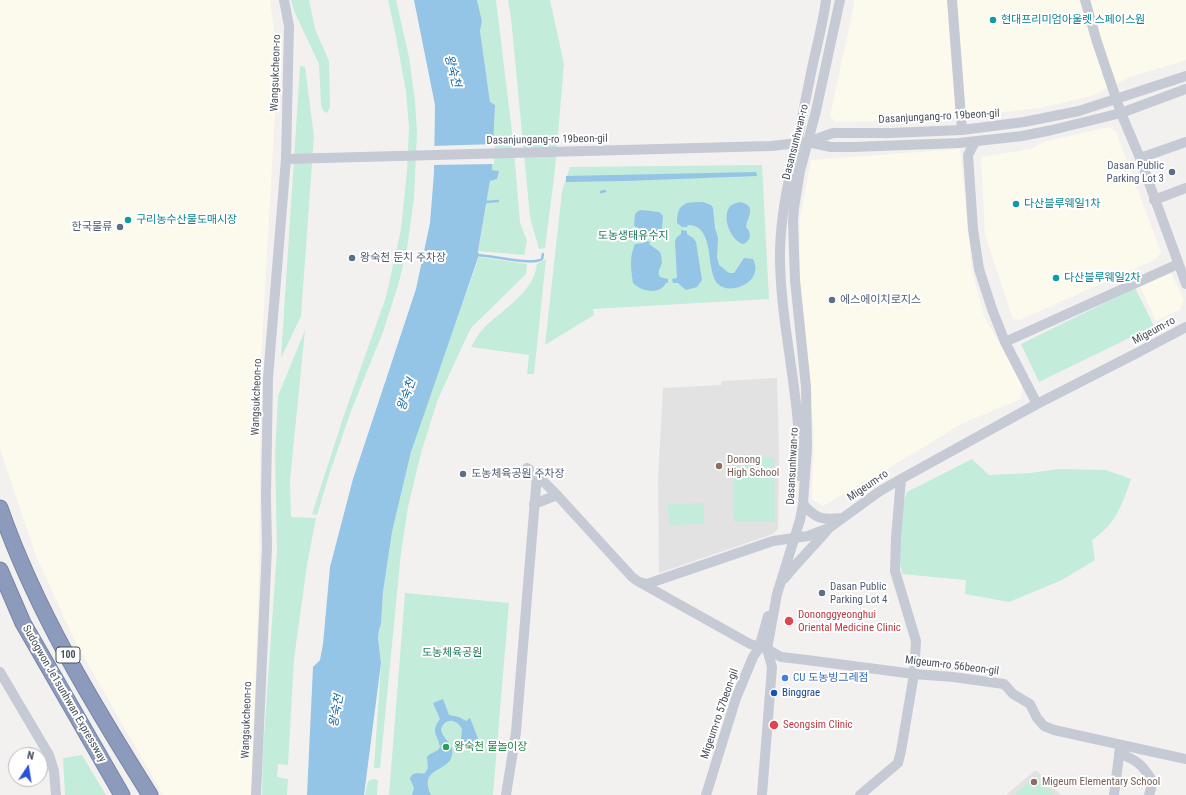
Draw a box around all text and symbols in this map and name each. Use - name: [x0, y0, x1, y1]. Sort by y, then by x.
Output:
- place label: 현대프리미엄아울렛 스페이스원: [1001, 13, 1145, 27]
- marker: 현대프리미엄아울렛 스페이스원: [988, 15, 998, 25]
- street label: Wangsukcheon-ro: [268, 34, 284, 112]
- water label: 왕숙천: [441, 53, 463, 89]
- street label: Dasansunhwan-ro: [780, 103, 812, 181]
- street label: Dasanjungang-ro 19beon-gil: [878, 107, 1000, 127]
- street label: Dasanjungang-ro 19beon-gil: [486, 132, 608, 148]
- place label: Dasan Public Parking Lot 3: [1107, 159, 1164, 185]
- marker: Dasan Public Parking Lot 3: [1167, 167, 1177, 177]
- place label: 다산블루웨일1차: [1024, 197, 1100, 211]
- marker: 다산블루웨일1차: [1011, 199, 1021, 209]
- place label: 구리농수산물도매시장: [136, 213, 237, 227]
- marker: 구리농수산물도매시장: [123, 215, 133, 225]
- place label: 한국물류: [72, 220, 112, 234]
- marker: 한국물류: [115, 222, 125, 232]
- park label: 도농생태유수지: [598, 229, 668, 243]
- place label: 왕숙천 둔치 주차장: [360, 251, 446, 265]
- marker: 왕숙천 둔치 주차장: [347, 253, 357, 263]
- place label: 다산블루웨일2차: [1064, 271, 1140, 285]
- marker: 다산블루웨일2차: [1051, 273, 1061, 283]
- place label: 에스에이치로지스: [840, 293, 921, 307]
- marker: 에스에이치로지스: [827, 295, 837, 305]
- street label: Migeum-ro: [1130, 314, 1178, 348]
- street label: Wangsukcheon-ro: [249, 358, 265, 436]
- water label: 왕숙천: [395, 377, 419, 413]
- street label: Dasansunhwan-ro: [784, 427, 802, 505]
- place label: Donong High School: [727, 453, 779, 479]
- marker: Donong High School: [714, 461, 724, 471]
- place label: 도농체육공원 주차장: [471, 467, 565, 481]
- street label: Migeum-ro: [845, 468, 891, 504]
- marker: 도농체육공원 주차장: [458, 469, 468, 479]
- place label: Dasan Public Parking Lot 4: [830, 580, 887, 606]
- marker: Dasan Public Parking Lot 4: [817, 588, 827, 598]
- place label: Dononggyeonghui Oriental Medicine Clinic: [798, 608, 901, 634]
- marker: Dononggyeonghui Oriental Medicine Clinic: [783, 615, 795, 627]
- street label: Sudogwon Je1sunhwan Expressway: [19, 623, 109, 765]
- park label: 도농체육공원: [422, 646, 482, 660]
- road number: 100: [56, 647, 80, 663]
- street label: Migeum-ro 56beon-gil: [904, 654, 1000, 678]
- street label: Migeum-ro 57beon-gil: [698, 667, 742, 761]
- place label: CU 도농빙그레점: [793, 671, 869, 685]
- marker: CU 도농빙그레점: [780, 673, 790, 683]
- street label: Wangsukcheon-ro: [239, 681, 255, 759]
- place label: Binggrae: [782, 686, 820, 700]
- marker: Binggrae: [769, 688, 779, 698]
- water label: 왕숙천: [327, 693, 347, 729]
- place label: Seongsim Clinic: [783, 718, 853, 732]
- marker: Seongsim Clinic: [768, 719, 780, 731]
- place label: 왕숙천 물놀이장: [454, 740, 527, 754]
- marker: 왕숙천 물놀이장: [441, 742, 451, 752]
- north arrow: [8, 747, 48, 787]
- text: N: [26, 749, 35, 763]
- place label: Migeum Elementary School: [1042, 775, 1160, 789]
- marker: Migeum Elementary School: [1029, 777, 1039, 787]

